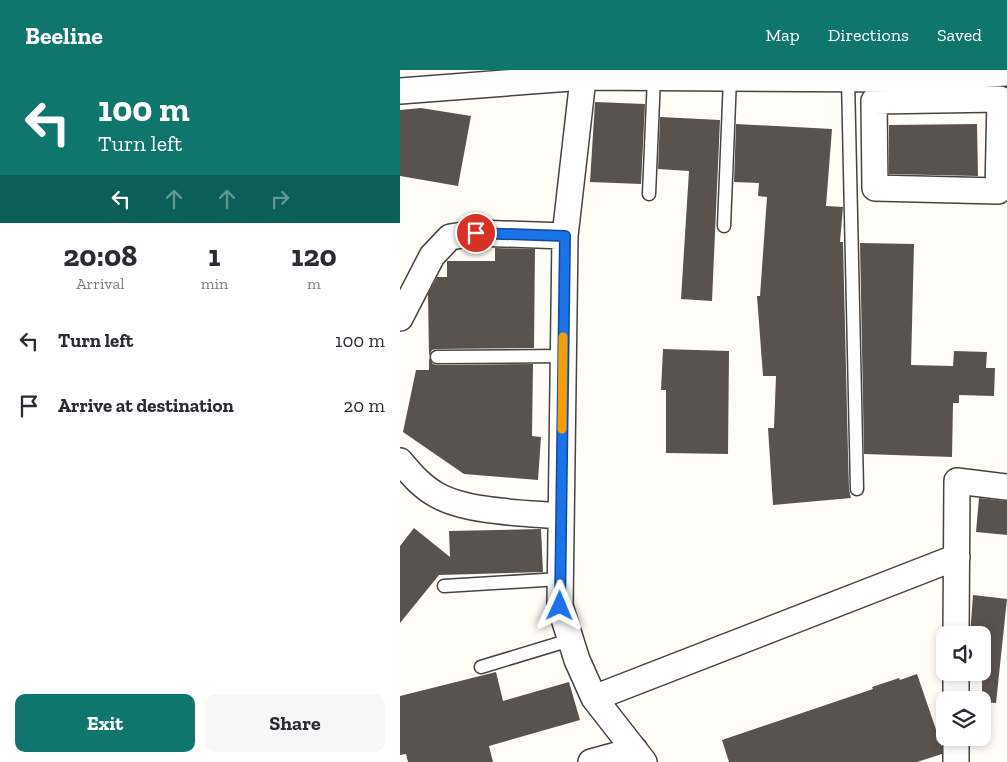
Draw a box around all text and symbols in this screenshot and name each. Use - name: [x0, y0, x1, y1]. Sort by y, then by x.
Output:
- text: Beeline: [25, 21, 103, 50]
- text: Map: [765, 24, 800, 46]
- text: Directions: [828, 24, 909, 46]
- text: Saved: [937, 24, 982, 46]
- text: 100 m: [98, 88, 190, 130]
- icon: left: [15, 90, 80, 155]
- text: Turn left: [98, 130, 182, 157]
- icon: left: [107, 185, 135, 213]
- icon: ahead: [160, 185, 188, 213]
- icon: ahead: [213, 185, 241, 213]
- icon: right: [266, 185, 294, 213]
- pin: [455, 212, 497, 254]
- icon: arrive: [462, 219, 490, 247]
- text: 20:08: [63, 238, 137, 274]
- text: 1: [208, 238, 220, 274]
- text: 120: [291, 238, 337, 274]
- text: Arrival: [76, 274, 124, 293]
- text: min: [201, 274, 228, 293]
- text: m: [307, 274, 321, 293]
- icon: left: [15, 327, 43, 355]
- text: Turn left: [58, 329, 133, 352]
- text: 100 m: [335, 329, 385, 352]
- icon: arrive: [15, 392, 43, 420]
- text: Arrive at destination: [58, 394, 234, 417]
- text: 20 m: [344, 394, 385, 417]
- position arrow: [533, 579, 585, 631]
- map controls: [936, 626, 991, 746]
- button: sound: [936, 626, 991, 681]
- button: layers: [936, 691, 991, 746]
- button: Exit: [15, 694, 195, 752]
- button: Share: [205, 694, 385, 752]

